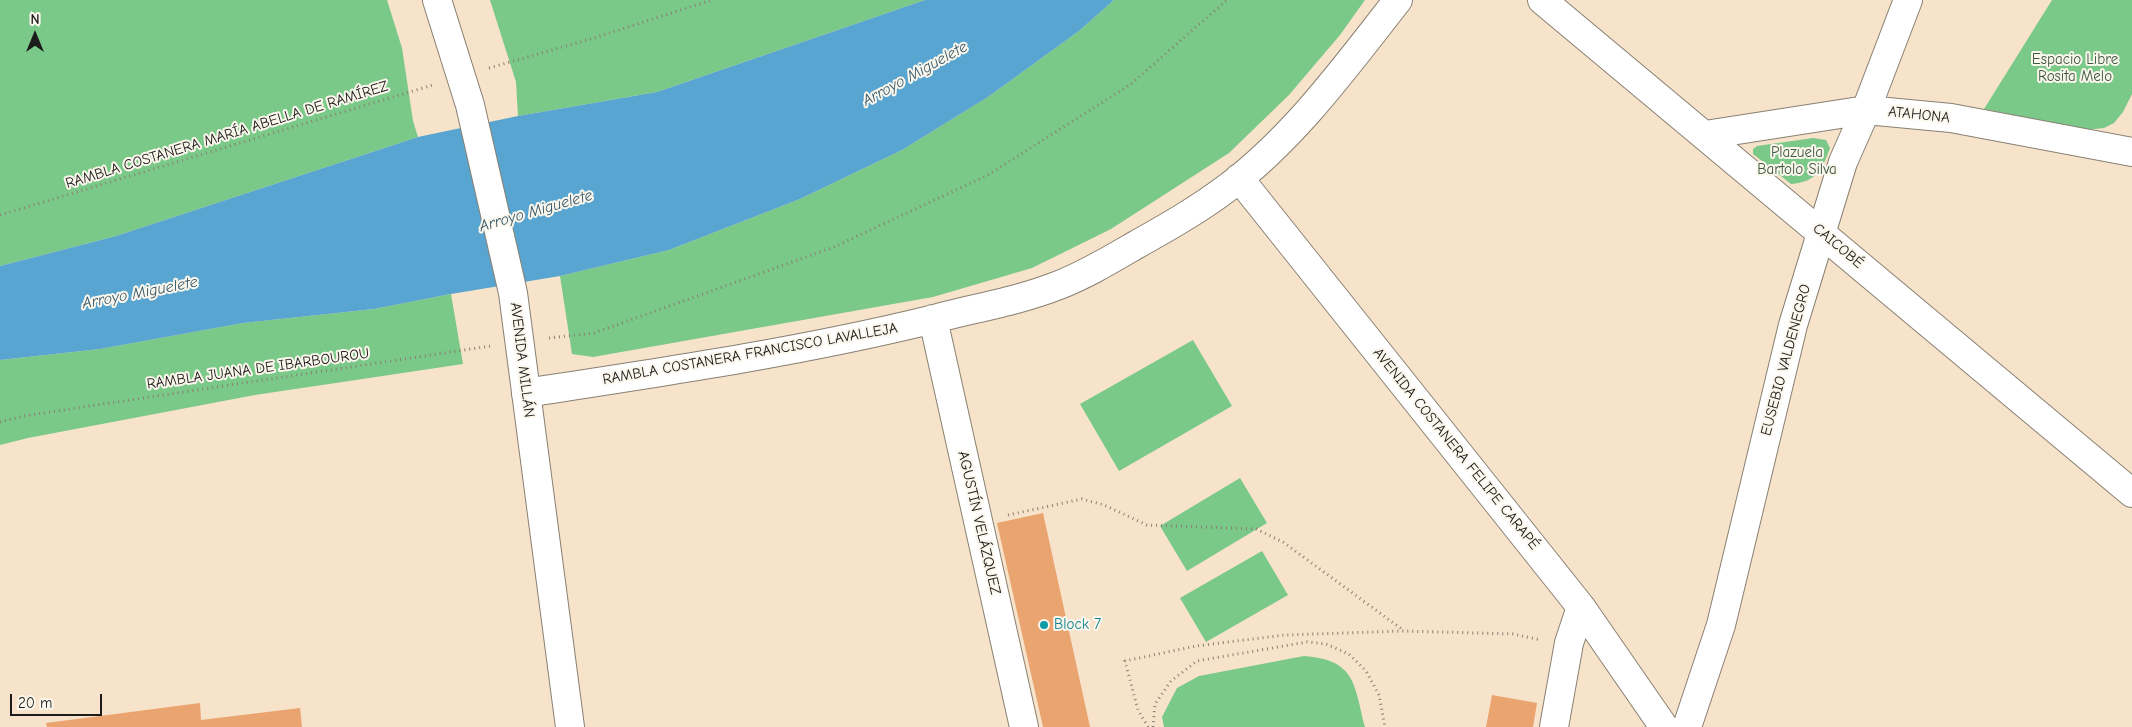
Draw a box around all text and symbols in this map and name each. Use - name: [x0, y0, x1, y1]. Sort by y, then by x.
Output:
- north arrow: [10, 10, 60, 60]
- text: N: [30, 11, 40, 28]
- water label: Arroyo Miguelete: [859, 37, 971, 111]
- park label: Espacio Libre Rosita Melo: [2032, 51, 2118, 86]
- street label: RAMBLA COSTANERA MARÍA ABELLA DE RAMÍREZ: [63, 77, 391, 193]
- street label: ATAHONA: [1887, 103, 1951, 127]
- park label: Plazuela Bartolo Silva: [1757, 144, 1837, 179]
- water label: Arroyo Miguelete: [477, 186, 595, 236]
- street label: CAICOBÉ: [1809, 220, 1867, 272]
- water label: Arroyo Miguelete: [81, 272, 199, 314]
- street label: EUSEBIO VALDENEGRO: [1757, 282, 1815, 438]
- street label: AVENIDA MILLÁN: [506, 301, 538, 419]
- street label: RAMBLA COSTANERA FRANCISCO LAVALLEJA: [601, 319, 899, 389]
- street label: RAMBLA JUANA DE IBARBOUROU: [146, 344, 370, 394]
- street label: AVENIDA COSTANERA FELIPE CARAPÉ: [1369, 344, 1543, 554]
- street label: AGUSTÍN VELÁZQUEZ: [954, 449, 1004, 597]
- place label: Block 7: [1054, 616, 1101, 634]
- marker: Block 7: [1038, 619, 1050, 631]
- scale bar: [12, 684, 105, 716]
- text: 20 m: [18, 694, 52, 712]

